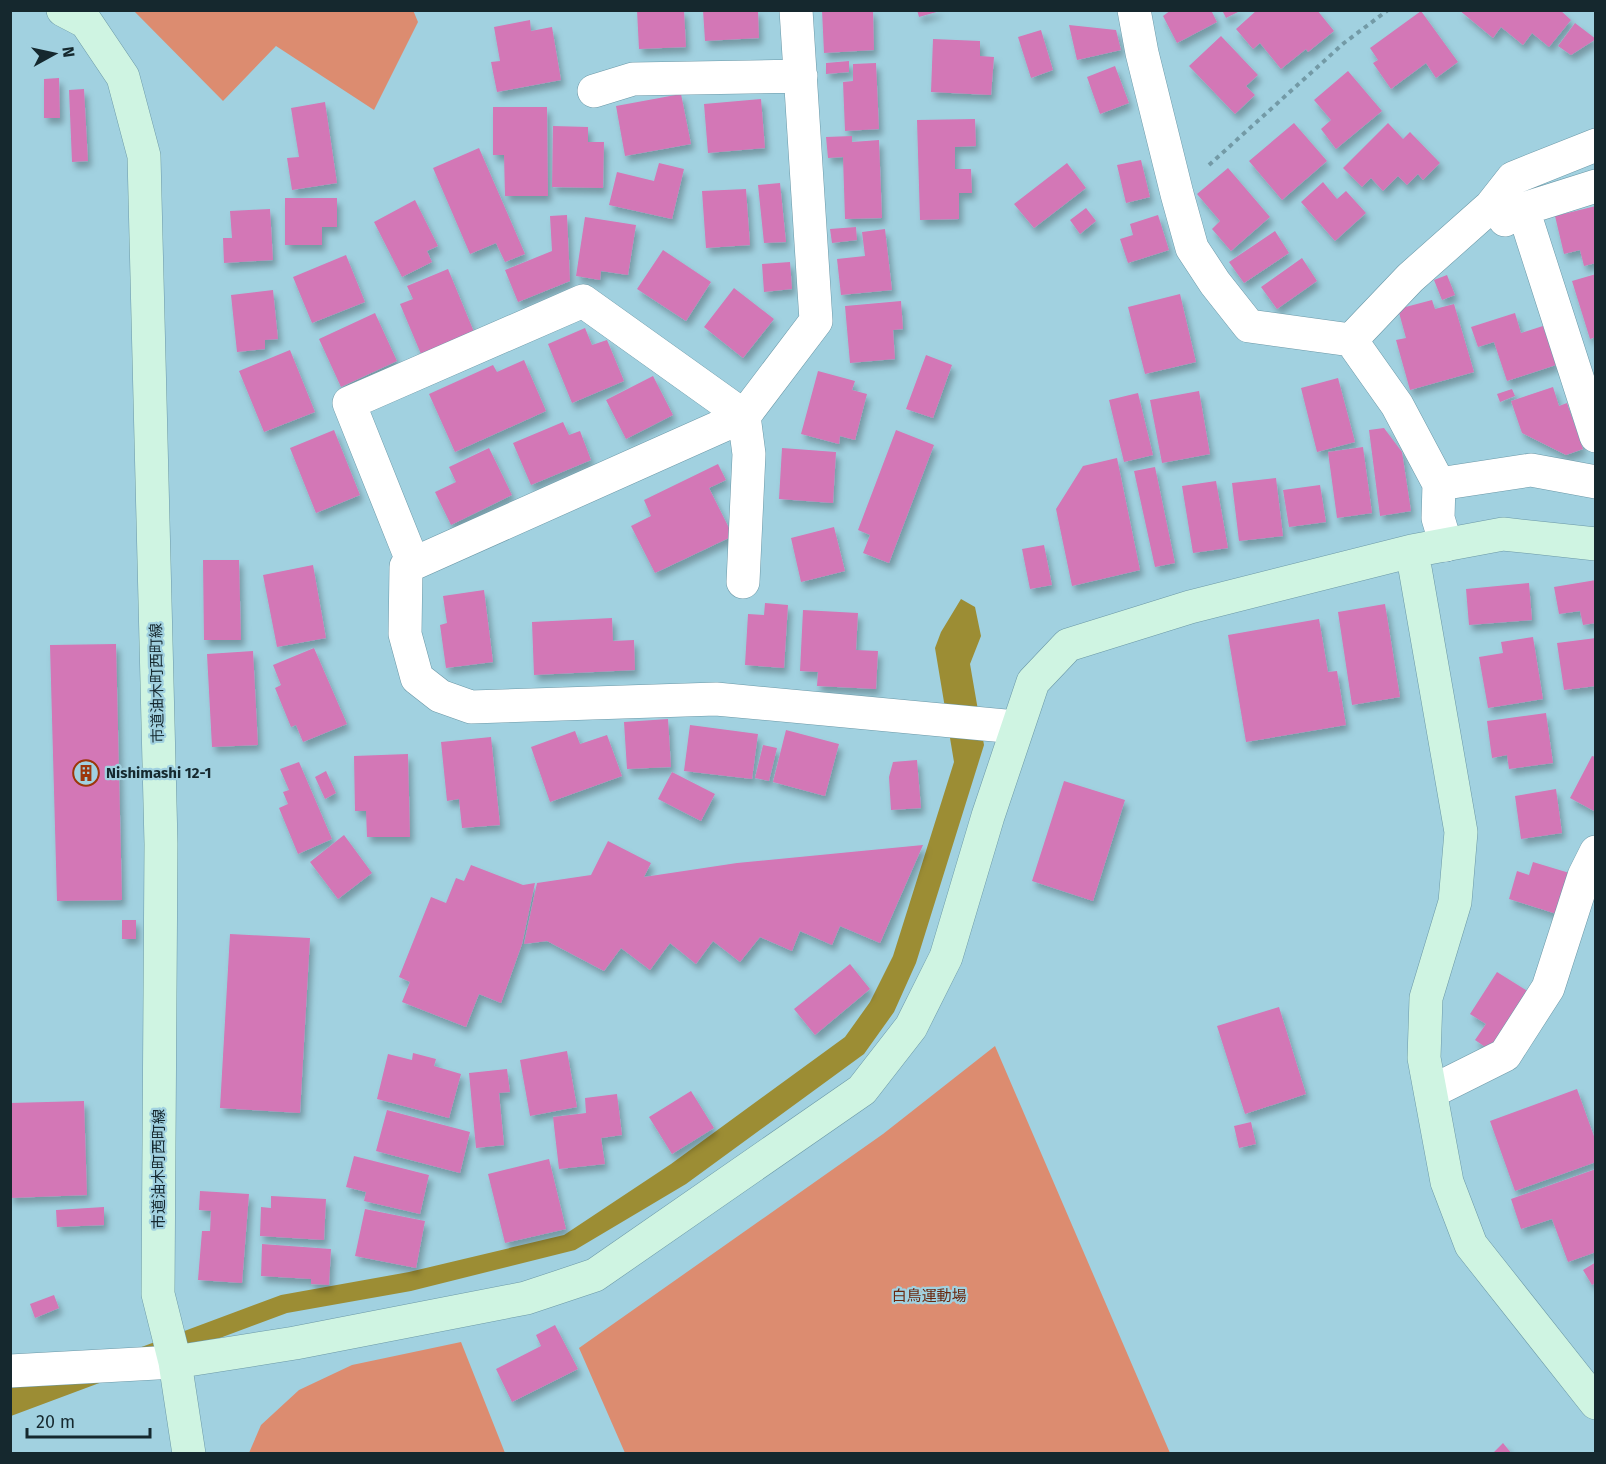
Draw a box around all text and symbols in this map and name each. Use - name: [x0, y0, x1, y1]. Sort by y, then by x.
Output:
- north arrow: [24, 24, 84, 84]
- text: N: [58, 45, 79, 59]
- street label: 市道油木町西町線: [147, 623, 167, 743]
- building icon: Nishimashi 12-1: [71, 758, 101, 788]
- place label: Nishimashi 12-1: [106, 764, 211, 782]
- street label: 市道油木町西町線: [150, 1109, 168, 1229]
- park label: 白鳥運動場: [891, 1287, 967, 1305]
- scale bar: [27, 1401, 150, 1439]
- text: 20 m: [36, 1411, 75, 1433]

